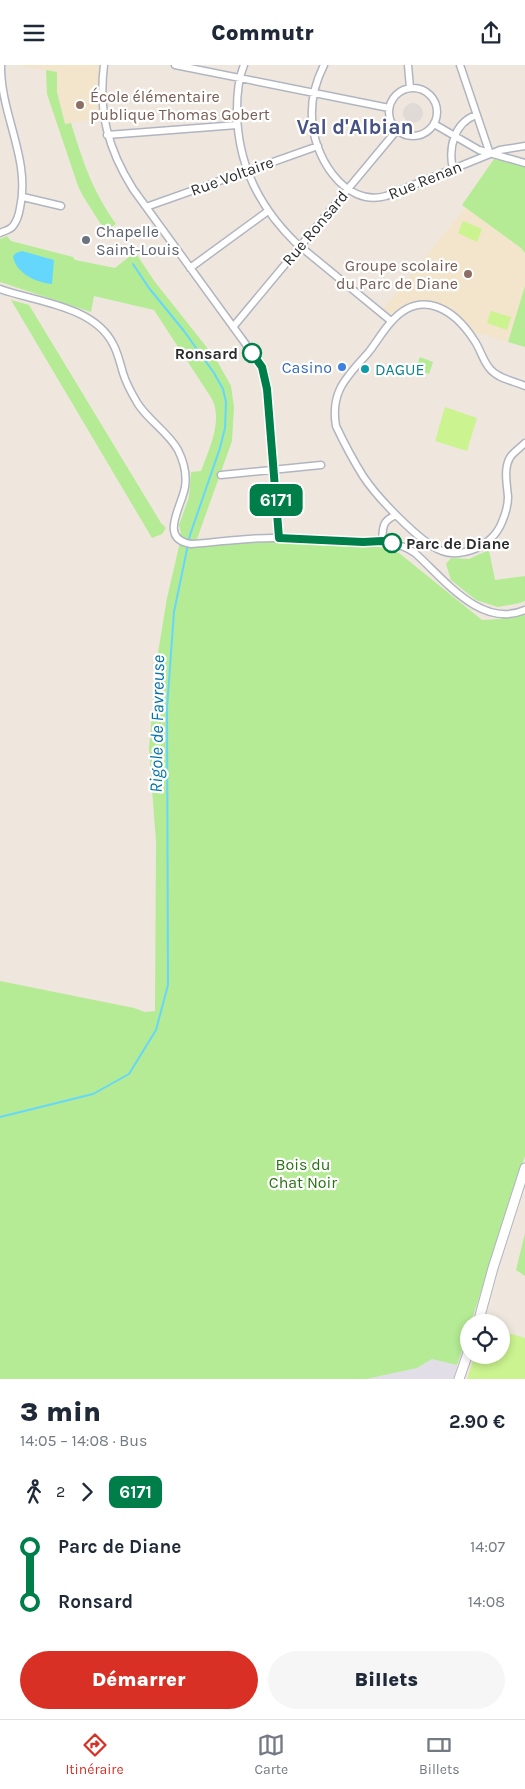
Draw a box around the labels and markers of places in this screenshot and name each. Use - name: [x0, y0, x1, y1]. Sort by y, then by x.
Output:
- place label: École élémentaire publique Thomas Gobert: [90, 87, 270, 124]
- marker: École élémentaire publique Thomas Gobert: [74, 99, 86, 111]
- place label: Chapelle Saint-Louis: [96, 222, 180, 259]
- marker: Chapelle Saint-Louis: [80, 234, 92, 246]
- place label: Groupe scolaire du Parc de Diane: [336, 256, 458, 293]
- marker: Groupe scolaire du Parc de Diane: [462, 268, 474, 280]
- marker: Ronsard: [242, 343, 262, 363]
- place label: Ronsard: [175, 344, 238, 363]
- place label: Casino: [282, 358, 332, 377]
- place label: DAGUE: [375, 360, 425, 379]
- marker: Casino: [336, 361, 348, 373]
- marker: DAGUE: [359, 363, 371, 375]
- marker: Parc de Diane: [382, 533, 402, 553]
- place label: Parc de Diane: [406, 534, 510, 553]

